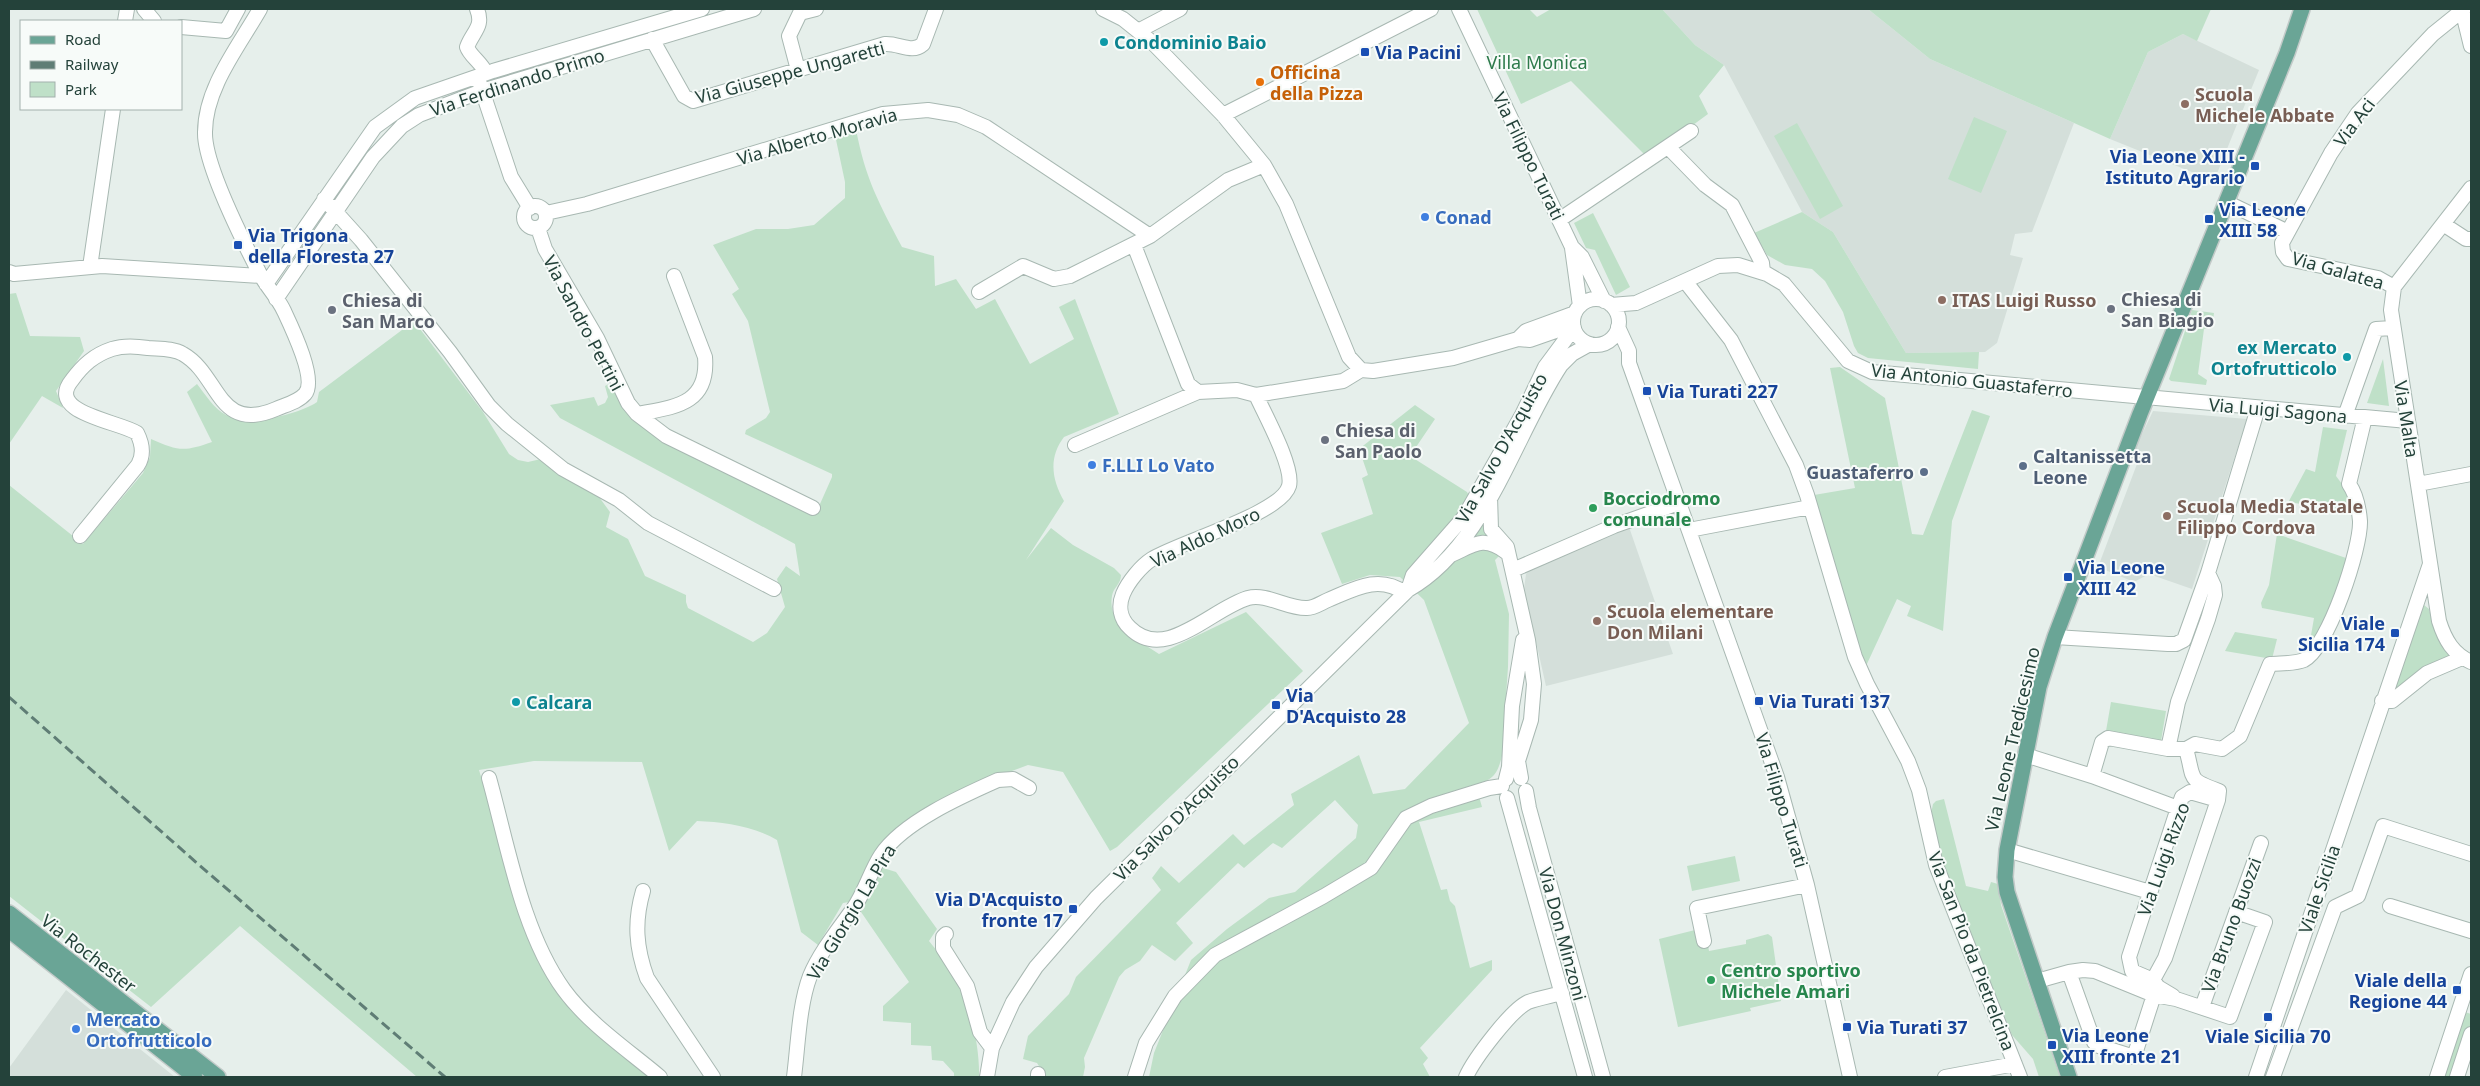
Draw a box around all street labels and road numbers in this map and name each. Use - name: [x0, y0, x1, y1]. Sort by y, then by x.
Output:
- street label: Via Giuseppe Ungaretti: [693, 35, 887, 109]
- street label: Via Ferdinando Primo: [427, 42, 607, 122]
- street label: Via Filippo Turati: [1488, 88, 1570, 224]
- street label: Via Aci: [2328, 93, 2380, 151]
- street label: Via Alberto Moravia: [734, 102, 900, 170]
- street label: Via Galatea: [2289, 245, 2387, 295]
- street label: Via Sandro Pertini: [538, 251, 630, 395]
- street label: Via Antonio Guastaferro: [1870, 357, 2074, 403]
- street label: Via Salvo D'Acquisto: [1450, 369, 1552, 527]
- street label: Via Malta: [2389, 379, 2425, 459]
- street label: Via Luigi Sagona: [2208, 392, 2348, 428]
- street label: Via Aldo Moro: [1146, 501, 1264, 573]
- street label: Via Leone Tredicesimo: [1979, 644, 2045, 834]
- street label: Via Filippo Turati: [1750, 730, 1814, 870]
- street label: Via Salvo D'Acquisto: [1108, 750, 1244, 886]
- street label: Via Luigi Rizzo: [2131, 799, 2195, 919]
- street label: Via Giorgio La Pira: [801, 840, 901, 984]
- street label: Viale Sicilia: [2293, 841, 2345, 937]
- street label: Via San Pio da Pietrelcina: [1923, 848, 2021, 1054]
- street label: Via Bruno Buozzi: [2195, 854, 2267, 996]
- street label: Via Don Minzoni: [1534, 865, 1592, 1003]
- street label: Via Rochester: [36, 908, 142, 998]

